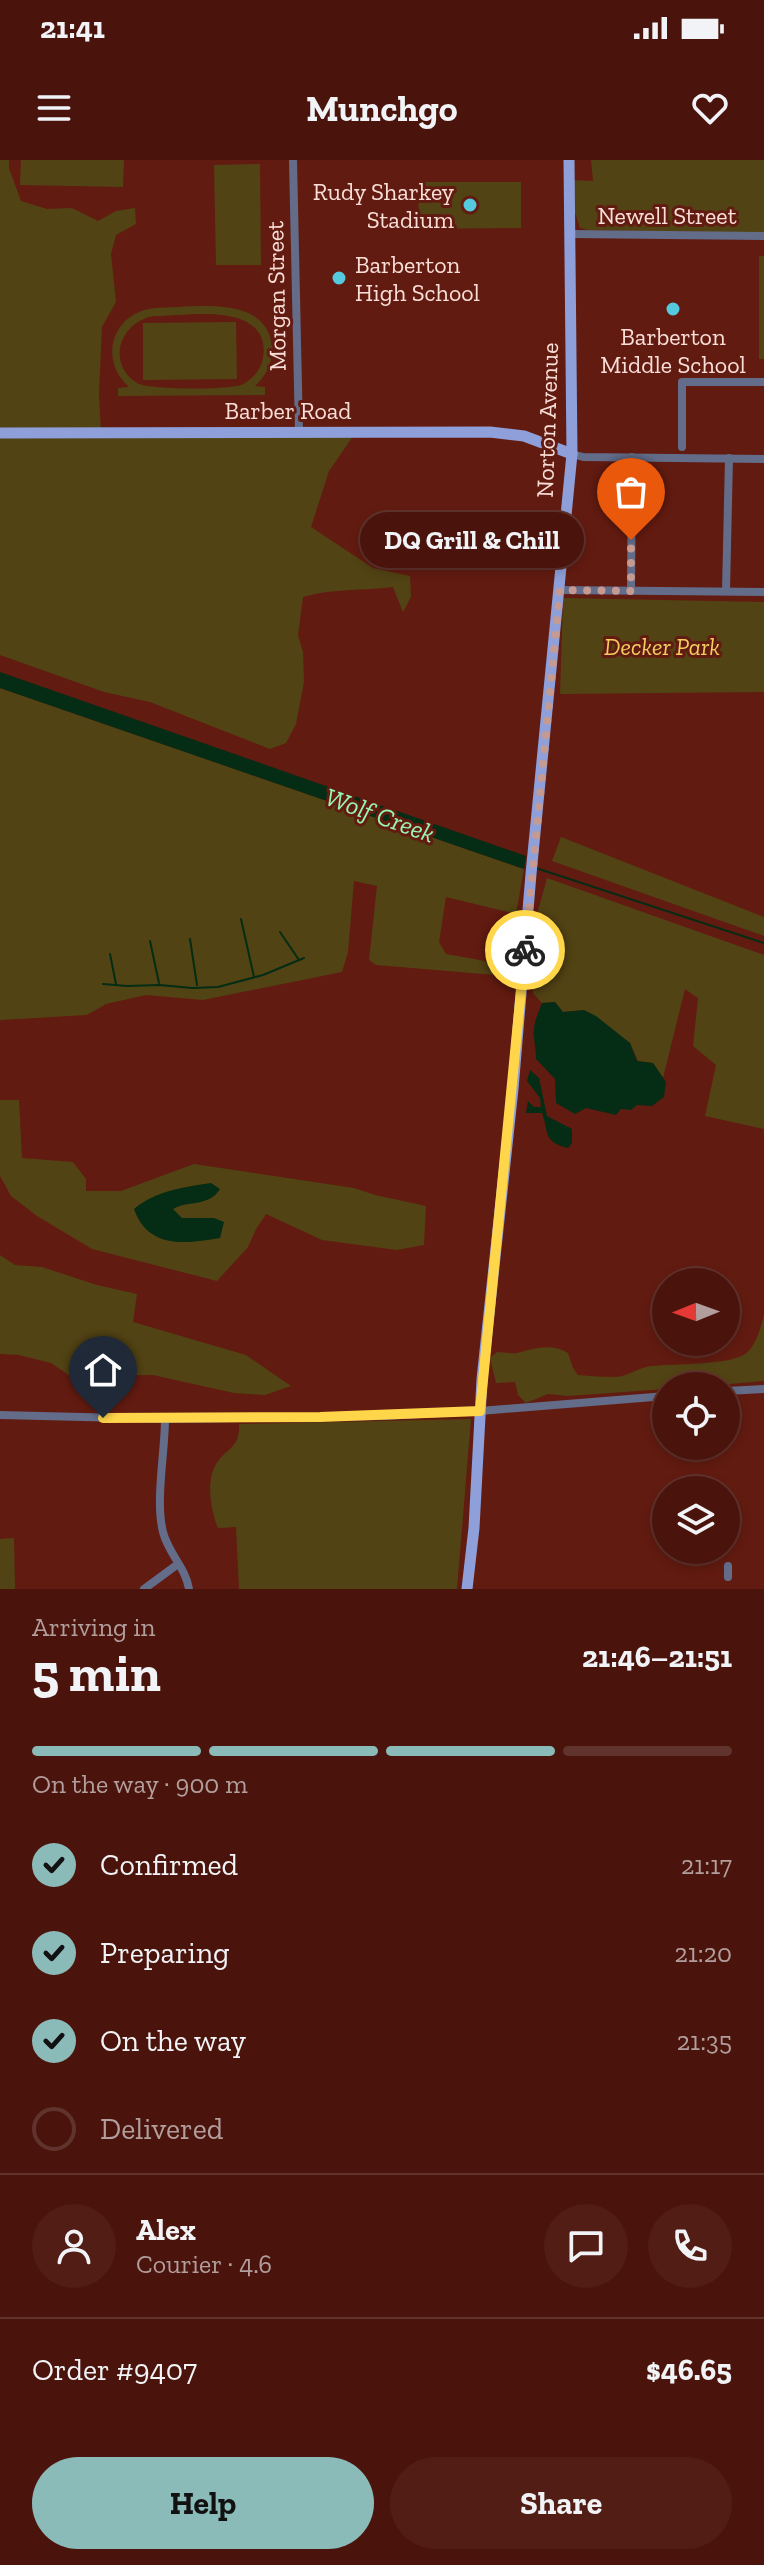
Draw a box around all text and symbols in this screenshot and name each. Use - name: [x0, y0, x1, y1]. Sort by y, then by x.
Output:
- text: 21:41: [40, 10, 105, 46]
- icon: menu: [32, 86, 76, 130]
- icon: heart: [688, 86, 732, 130]
- text: Munchgo: [306, 87, 458, 130]
- place label: Rudy Sharkey Stadium: [313, 177, 455, 234]
- marker: Rudy Sharkey Stadium: [461, 196, 479, 214]
- street label: Newell Street: [597, 201, 737, 230]
- street label: Morgan Street: [260, 221, 292, 371]
- place label: Barberton High School: [355, 250, 480, 307]
- marker: Barberton High School: [330, 269, 348, 287]
- marker: Barberton Middle School: [664, 300, 682, 318]
- place label: Barberton Middle School: [600, 322, 746, 379]
- street label: Norton Avenue: [530, 342, 564, 498]
- street label: Barber Road: [224, 396, 352, 425]
- pin: [597, 458, 665, 540]
- icon: bag: [609, 470, 653, 514]
- callout: DQ Grill & Chill: [359, 512, 583, 568]
- text: DQ Grill & Chill: [384, 524, 560, 556]
- park label: Decker Park: [604, 632, 720, 661]
- water label: Wolf Creek: [321, 780, 439, 850]
- courier: [485, 910, 565, 990]
- icon: bike: [503, 928, 547, 972]
- north arrow: [652, 1268, 740, 1356]
- map controls: [652, 1268, 740, 1564]
- pin: [69, 1336, 137, 1418]
- icon: home: [81, 1348, 125, 1392]
- button: locate: [652, 1372, 740, 1460]
- button: layers: [652, 1476, 740, 1564]
- text: Arriving in: [32, 1611, 155, 1643]
- text: 21:46–21:51: [582, 1639, 732, 1675]
- text: 5 min: [32, 1642, 161, 1704]
- text: On the way · 900 m: [32, 1768, 248, 1800]
- icon: check: [32, 1843, 76, 1887]
- text: Confirmed: [100, 1847, 238, 1883]
- text: 21:17: [681, 1849, 732, 1881]
- icon: check: [32, 1931, 76, 1975]
- text: Preparing: [100, 1935, 230, 1971]
- text: 21:20: [674, 1937, 732, 1969]
- icon: check: [32, 2019, 76, 2063]
- text: On the way: [100, 2023, 246, 2059]
- text: 21:35: [677, 2025, 732, 2057]
- text: Delivered: [100, 2111, 223, 2147]
- button: person: [32, 2204, 116, 2288]
- button: chat: [544, 2204, 628, 2288]
- button: phone: [648, 2204, 732, 2288]
- text: Alex: [136, 2212, 196, 2248]
- text: Courier · 4.6: [136, 2248, 272, 2280]
- text: Order #9407: [32, 2352, 197, 2388]
- text: $46.65: [646, 2352, 732, 2388]
- button: Help: [32, 2457, 374, 2549]
- button: Share: [390, 2457, 732, 2549]

